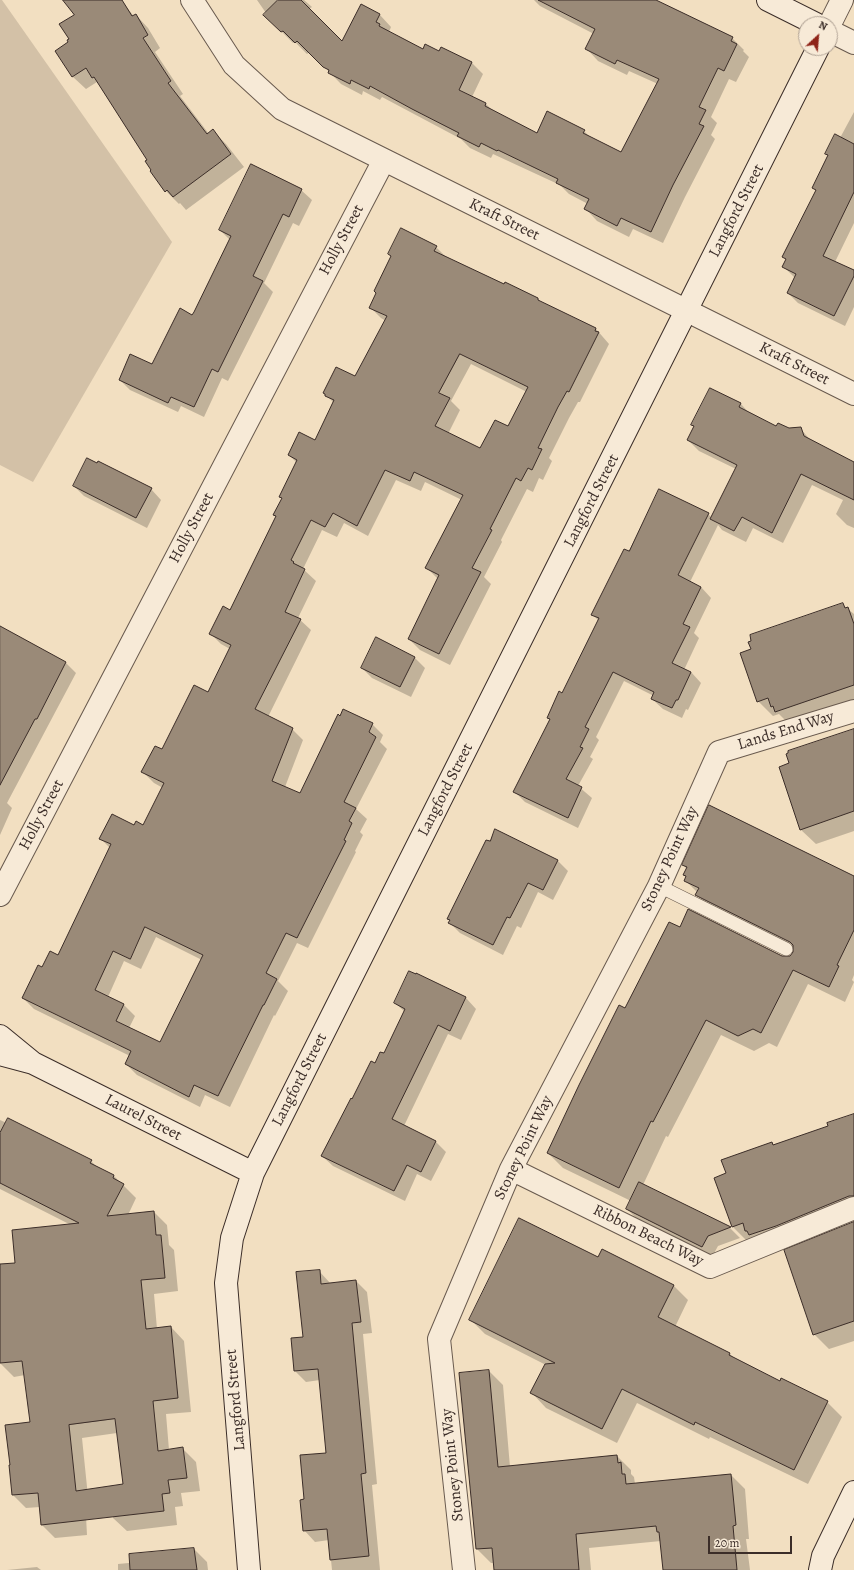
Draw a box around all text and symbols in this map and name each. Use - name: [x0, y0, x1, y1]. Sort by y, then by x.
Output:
- north arrow: [798, 16, 838, 56]
- text: N: [816, 17, 830, 34]
- street label: Langford Street: [705, 161, 769, 261]
- street label: Kraft Street: [465, 195, 543, 245]
- street label: Holly Street: [315, 201, 369, 279]
- street label: Kraft Street: [756, 338, 832, 390]
- street label: Langford Street: [560, 451, 624, 551]
- street label: Holly Street: [165, 489, 219, 567]
- street label: Lands End Way: [735, 707, 837, 755]
- street label: Langford Street: [414, 740, 478, 840]
- street label: Holly Street: [15, 776, 69, 854]
- street label: Stoney Point Way: [637, 803, 703, 915]
- street label: Langford Street: [268, 1030, 332, 1130]
- street label: Laurel Street: [101, 1090, 185, 1146]
- street label: Stoney Point Way: [490, 1093, 558, 1203]
- street label: Ribbon Beach Way: [590, 1201, 706, 1271]
- street label: Langford Street: [222, 1348, 250, 1452]
- street label: Stoney Point Way: [438, 1407, 468, 1523]
- scale bar: [710, 1528, 794, 1554]
- text: 20 m: [715, 1535, 739, 1551]

